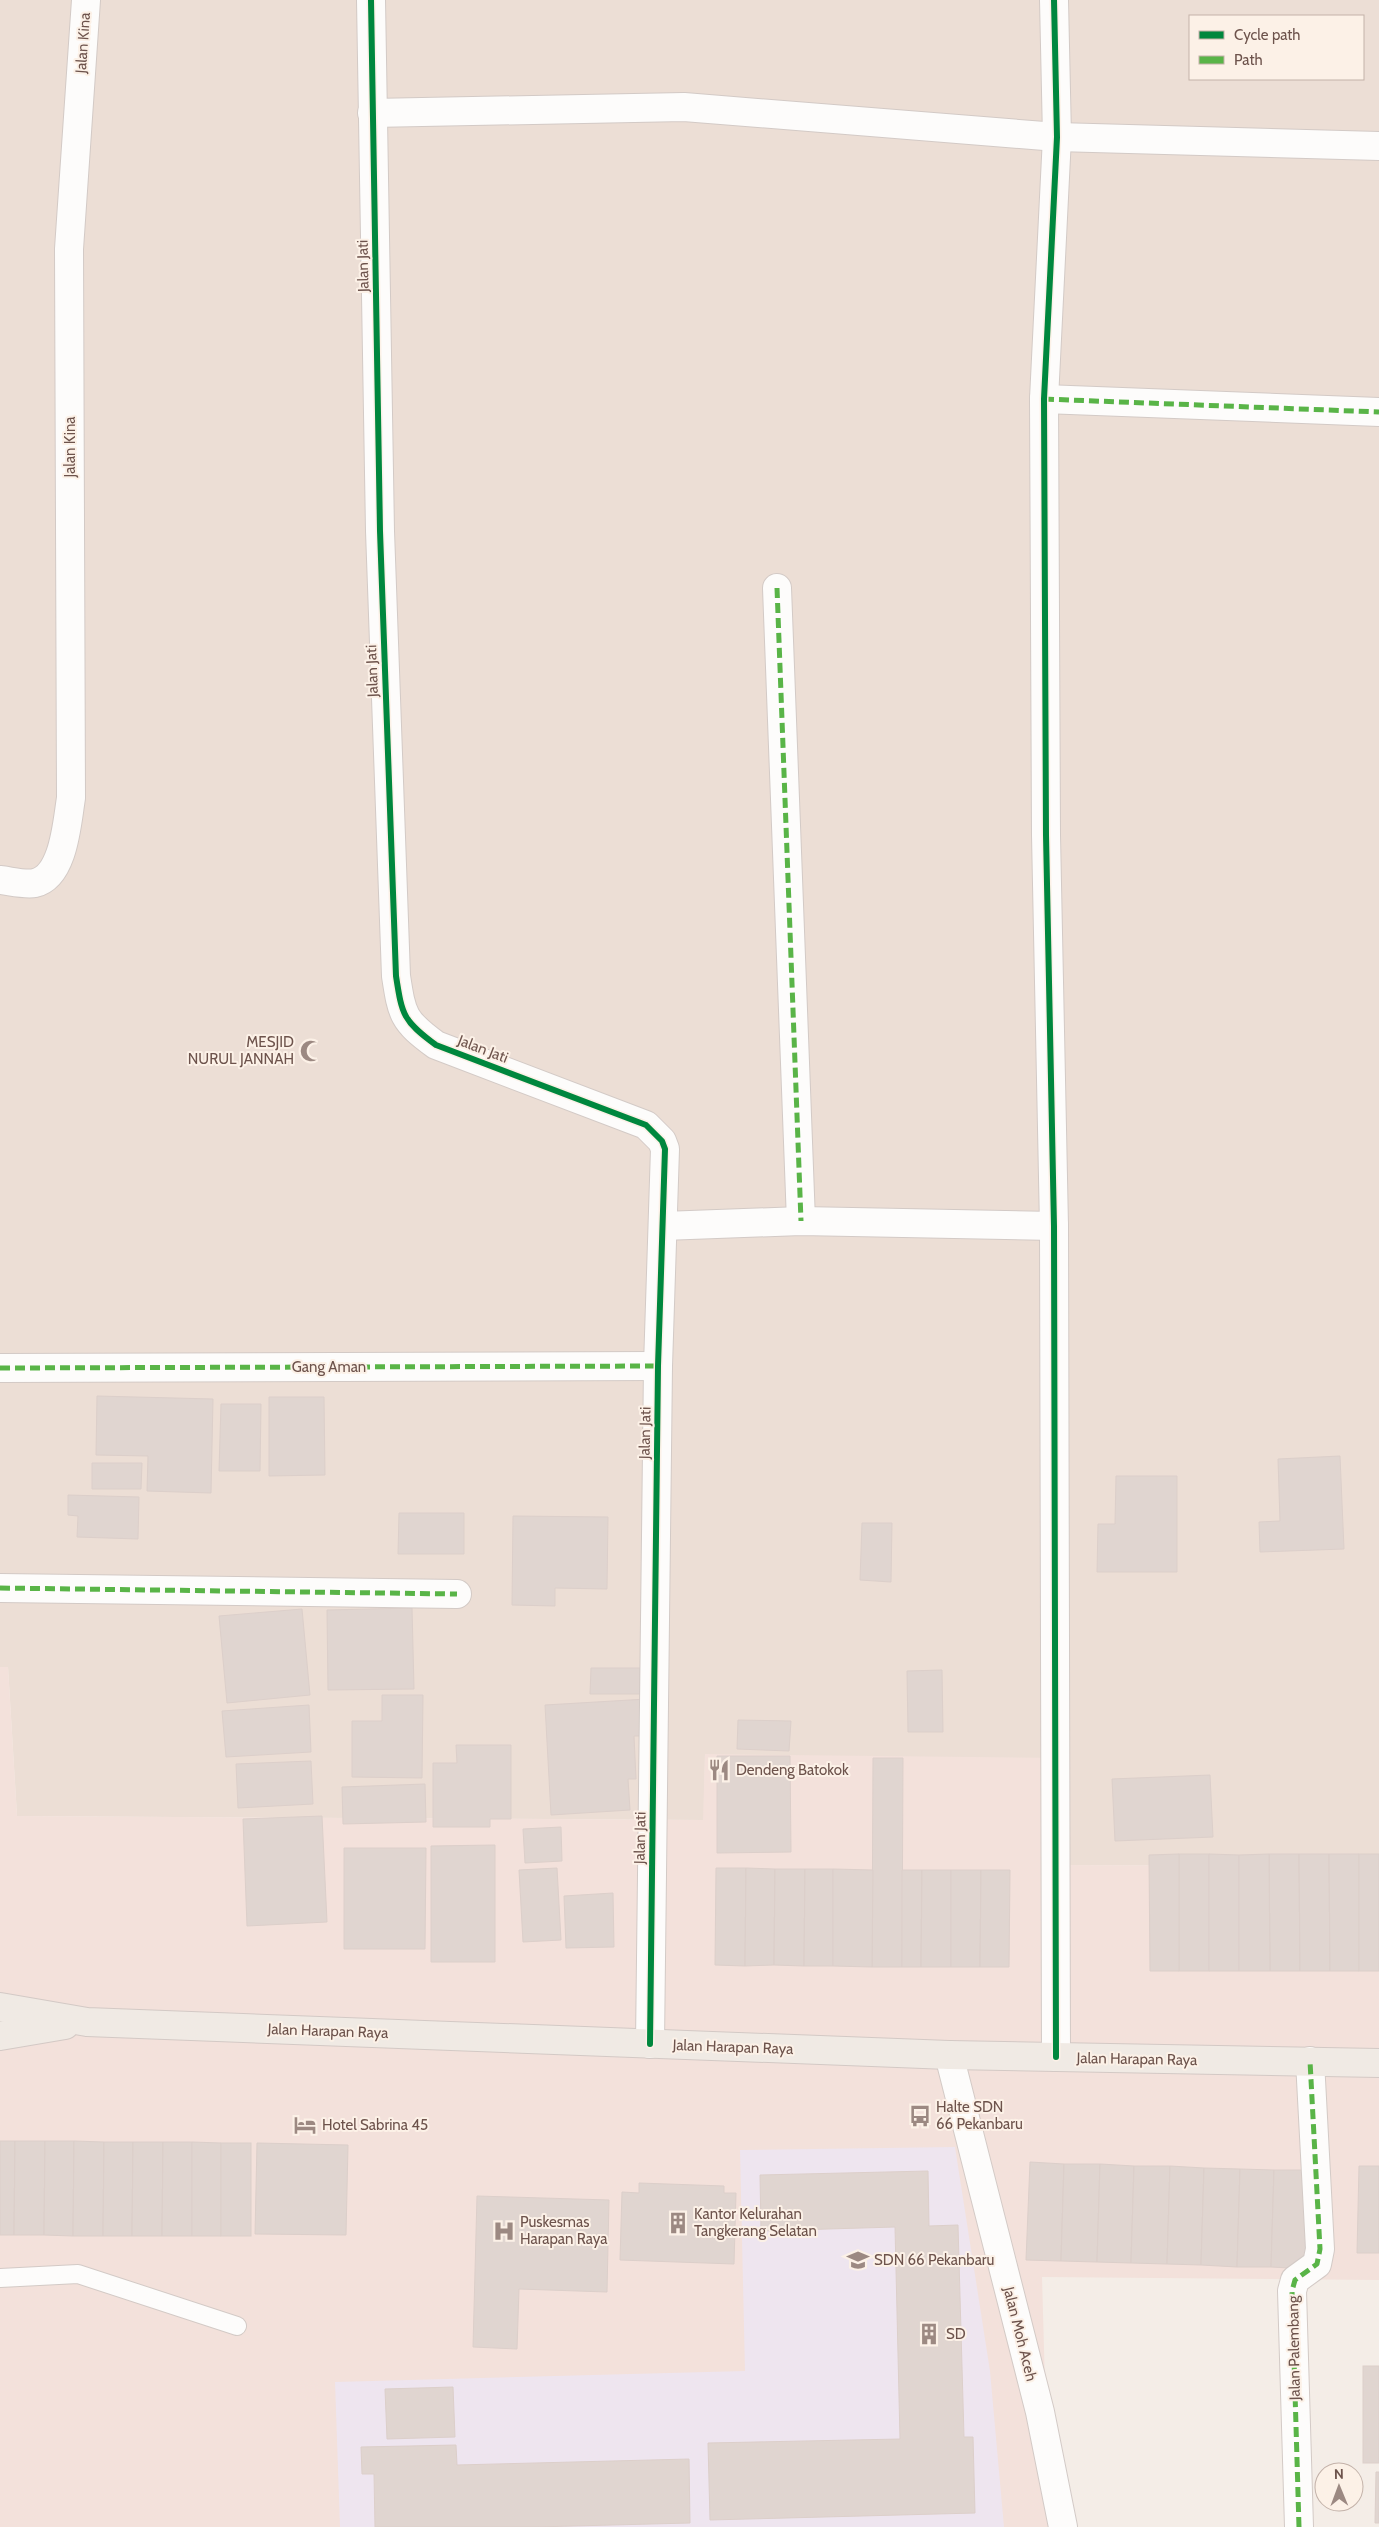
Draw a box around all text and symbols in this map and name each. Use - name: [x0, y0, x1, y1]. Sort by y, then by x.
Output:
- street label: Jalan Kina: [72, 11, 94, 75]
- legend: [1189, 15, 1364, 80]
- text: Cycle path: [1234, 26, 1300, 44]
- text: Path: [1234, 51, 1263, 69]
- street label: Jalan Jati: [354, 240, 372, 293]
- street label: Jalan Kina: [61, 416, 79, 479]
- street label: Jalan Jati: [362, 645, 382, 698]
- street label: Jalan Jati: [454, 1031, 511, 1067]
- place label: MESJID NURUL JANNAH: [188, 1033, 294, 1068]
- mosque icon: MESJID NURUL JANNAH: [298, 1038, 324, 1064]
- street label: Gang Aman: [292, 1358, 366, 1376]
- street label: Jalan Jati: [636, 1407, 654, 1460]
- restaurant icon: Dendeng Batokok: [706, 1757, 732, 1783]
- place label: Dendeng Batokok: [736, 1761, 849, 1779]
- street label: Jalan Jati: [631, 1812, 649, 1865]
- street label: Jalan Harapan Raya: [266, 2020, 389, 2042]
- street label: Jalan Harapan Raya: [671, 2036, 794, 2058]
- street label: Jalan Harapan Raya: [1075, 2049, 1198, 2069]
- place label: Halte SDN 66 Pekanbaru: [936, 2098, 1023, 2133]
- bus stop icon: Halte SDN 66 Pekanbaru: [907, 2103, 933, 2129]
- hotel icon: Hotel Sabrina 45: [292, 2112, 318, 2138]
- place label: Hotel Sabrina 45: [322, 2116, 428, 2134]
- place label: Kantor Kelurahan Tangkerang Selatan: [694, 2205, 817, 2240]
- building icon: Kantor Kelurahan Tangkerang Selatan: [665, 2210, 691, 2236]
- place label: Puskesmas Harapan Raya: [520, 2213, 608, 2248]
- hospital icon: Puskesmas Harapan Raya: [491, 2218, 517, 2244]
- school or university icon: SDN 66 Pekanbaru: [845, 2247, 871, 2273]
- place label: SDN 66 Pekanbaru: [874, 2251, 994, 2269]
- street label: Jalan Moh Aceh: [999, 2284, 1040, 2383]
- street label: Jalan Palembang: [1284, 2295, 1304, 2401]
- building icon: SD: [916, 2321, 942, 2347]
- place label: SD: [946, 2325, 966, 2343]
- north arrow: [1314, 2462, 1364, 2512]
- text: N: [1334, 2465, 1344, 2483]

